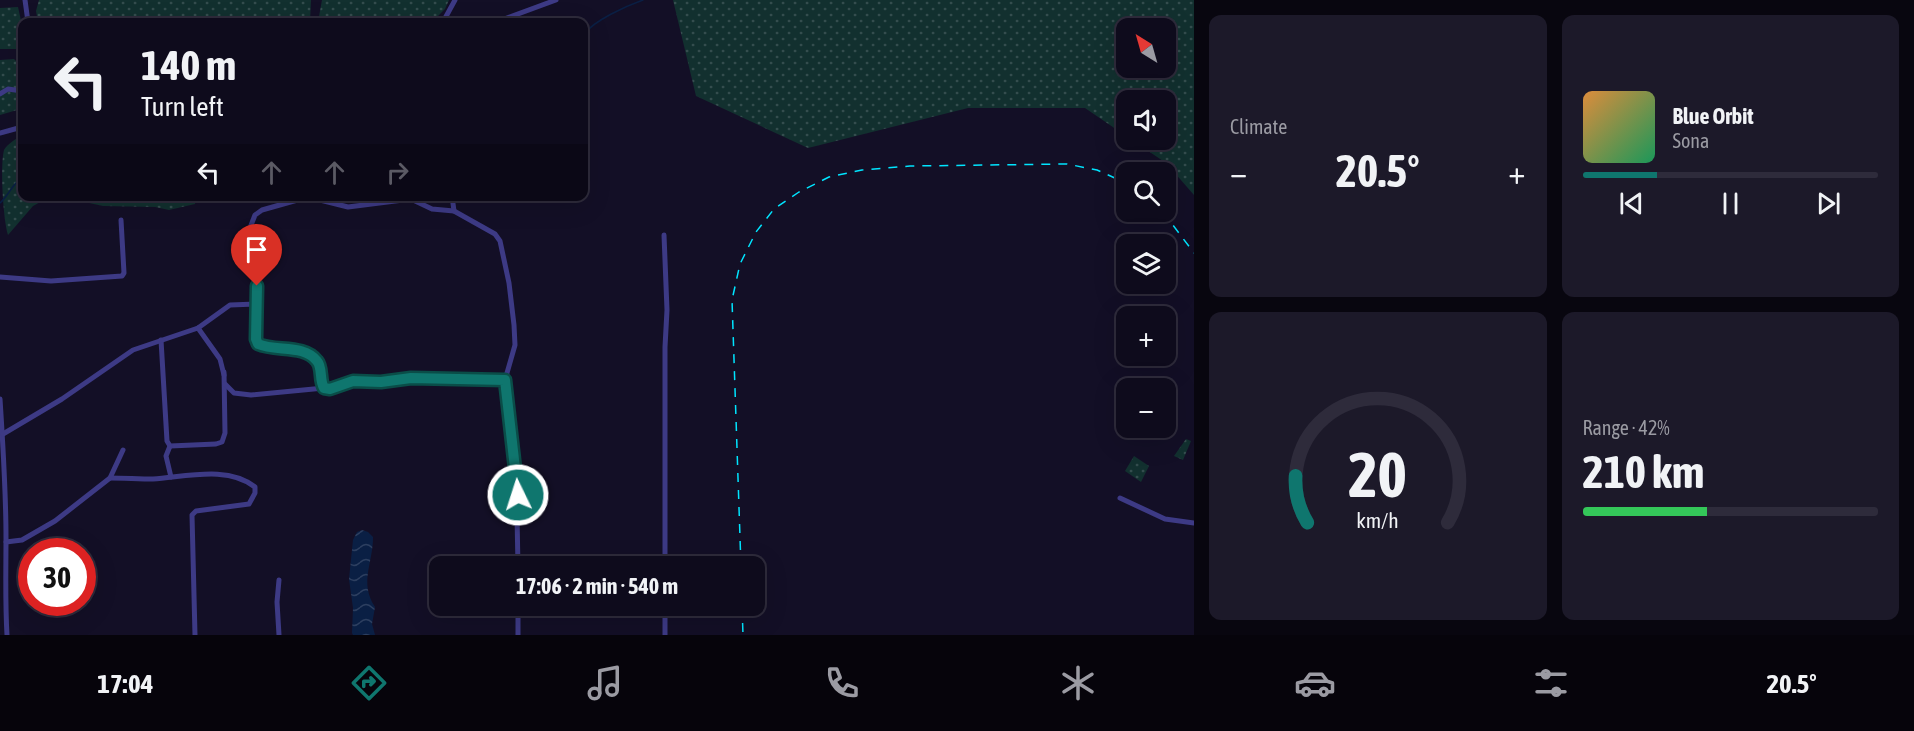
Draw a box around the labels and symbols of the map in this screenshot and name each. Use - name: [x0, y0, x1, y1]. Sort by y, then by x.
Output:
- north arrow: [1116, 18, 1176, 78]
- pin: [231, 224, 282, 286]
- position arrow: [486, 463, 550, 527]
- speed limit sign: 30: [18, 538, 96, 616]

